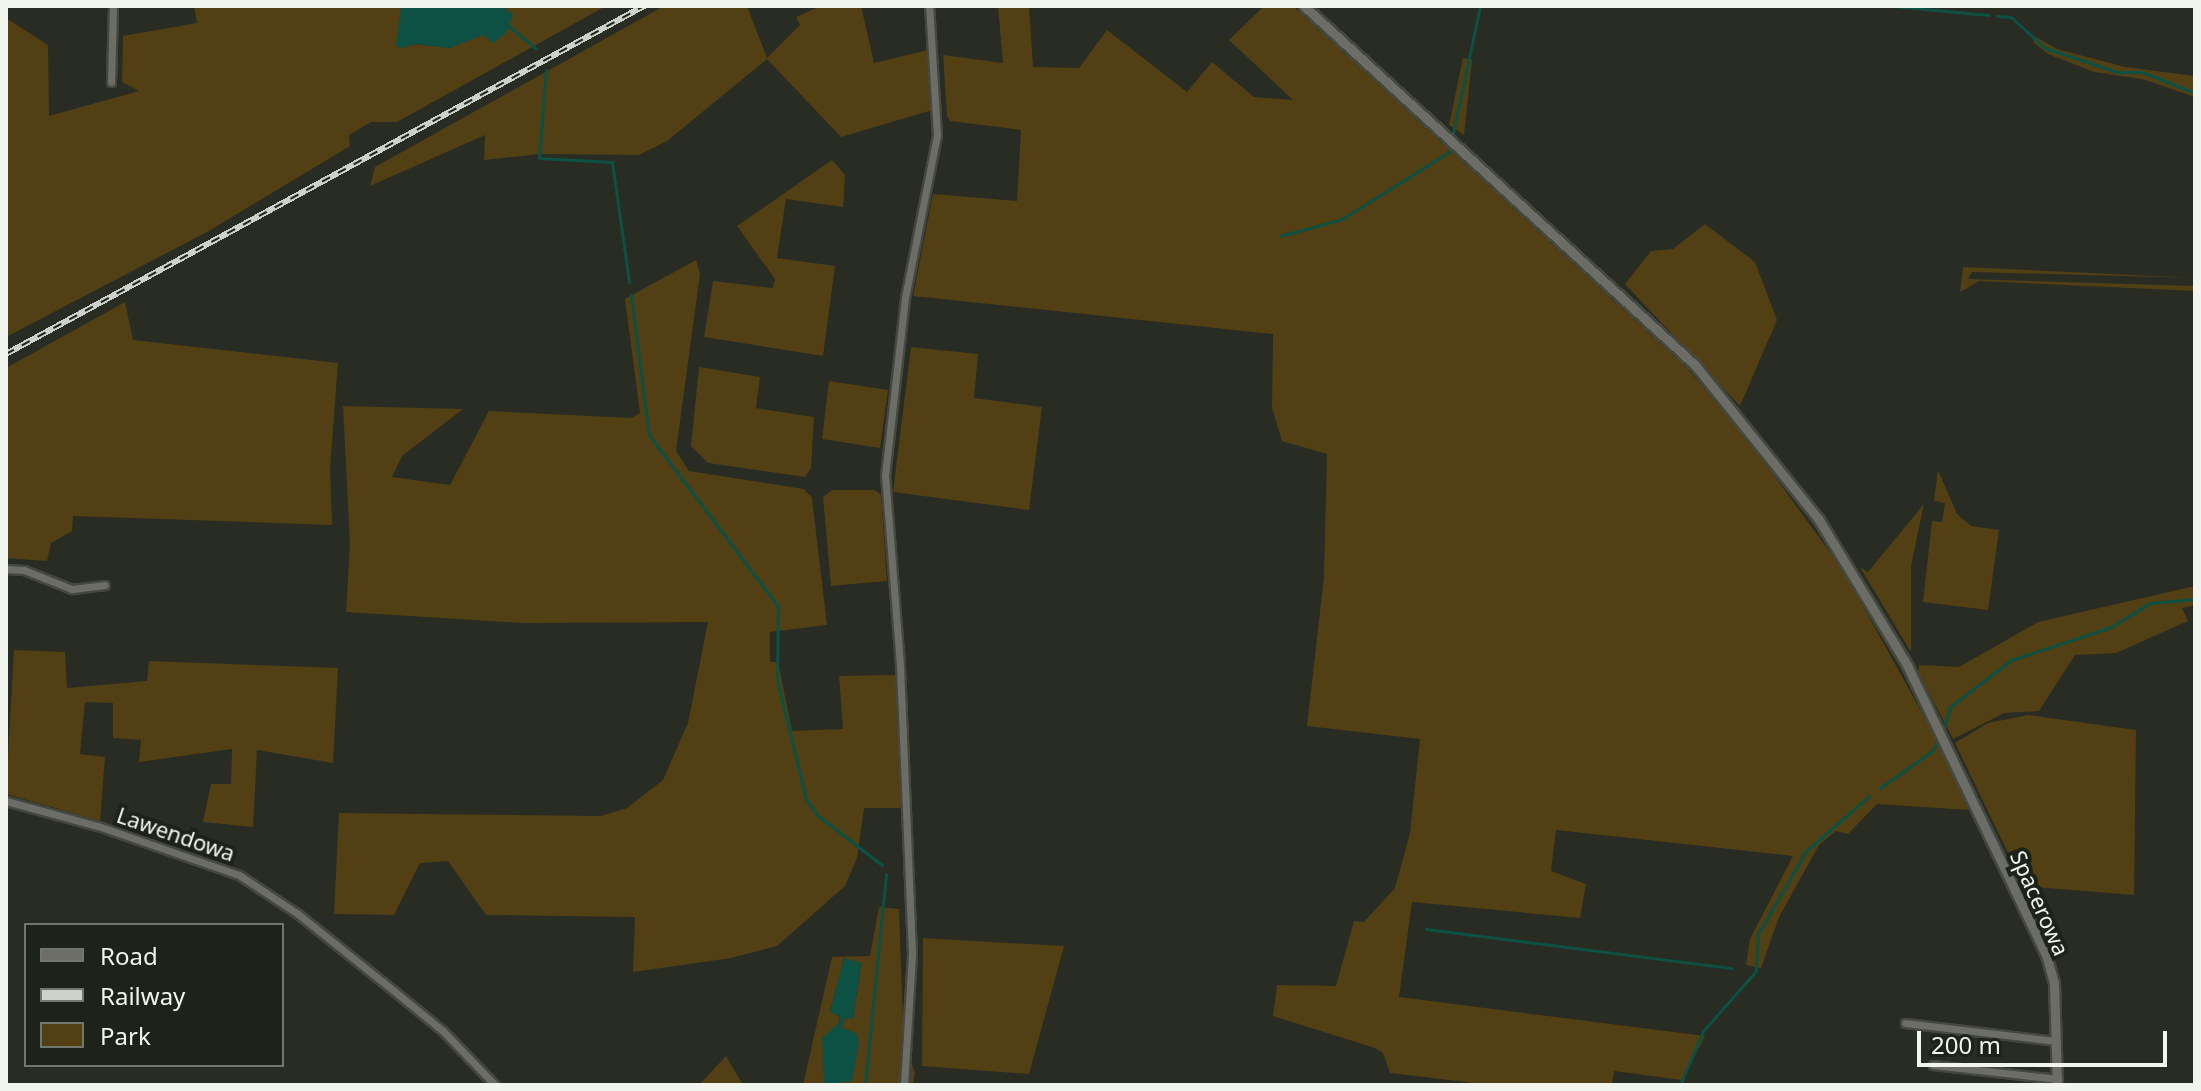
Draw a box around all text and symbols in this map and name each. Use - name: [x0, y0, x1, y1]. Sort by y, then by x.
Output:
- street label: Lawendowa: [113, 801, 239, 867]
- street label: Spacerowa: [2005, 846, 2075, 960]
- legend: [24, 923, 284, 1067]
- text: Road: [100, 939, 158, 972]
- text: Railway: [100, 979, 185, 1012]
- scale bar: [1921, 1015, 2171, 1065]
- text: Park: [100, 1019, 151, 1052]
- text: 200 m: [1931, 1028, 2001, 1061]

